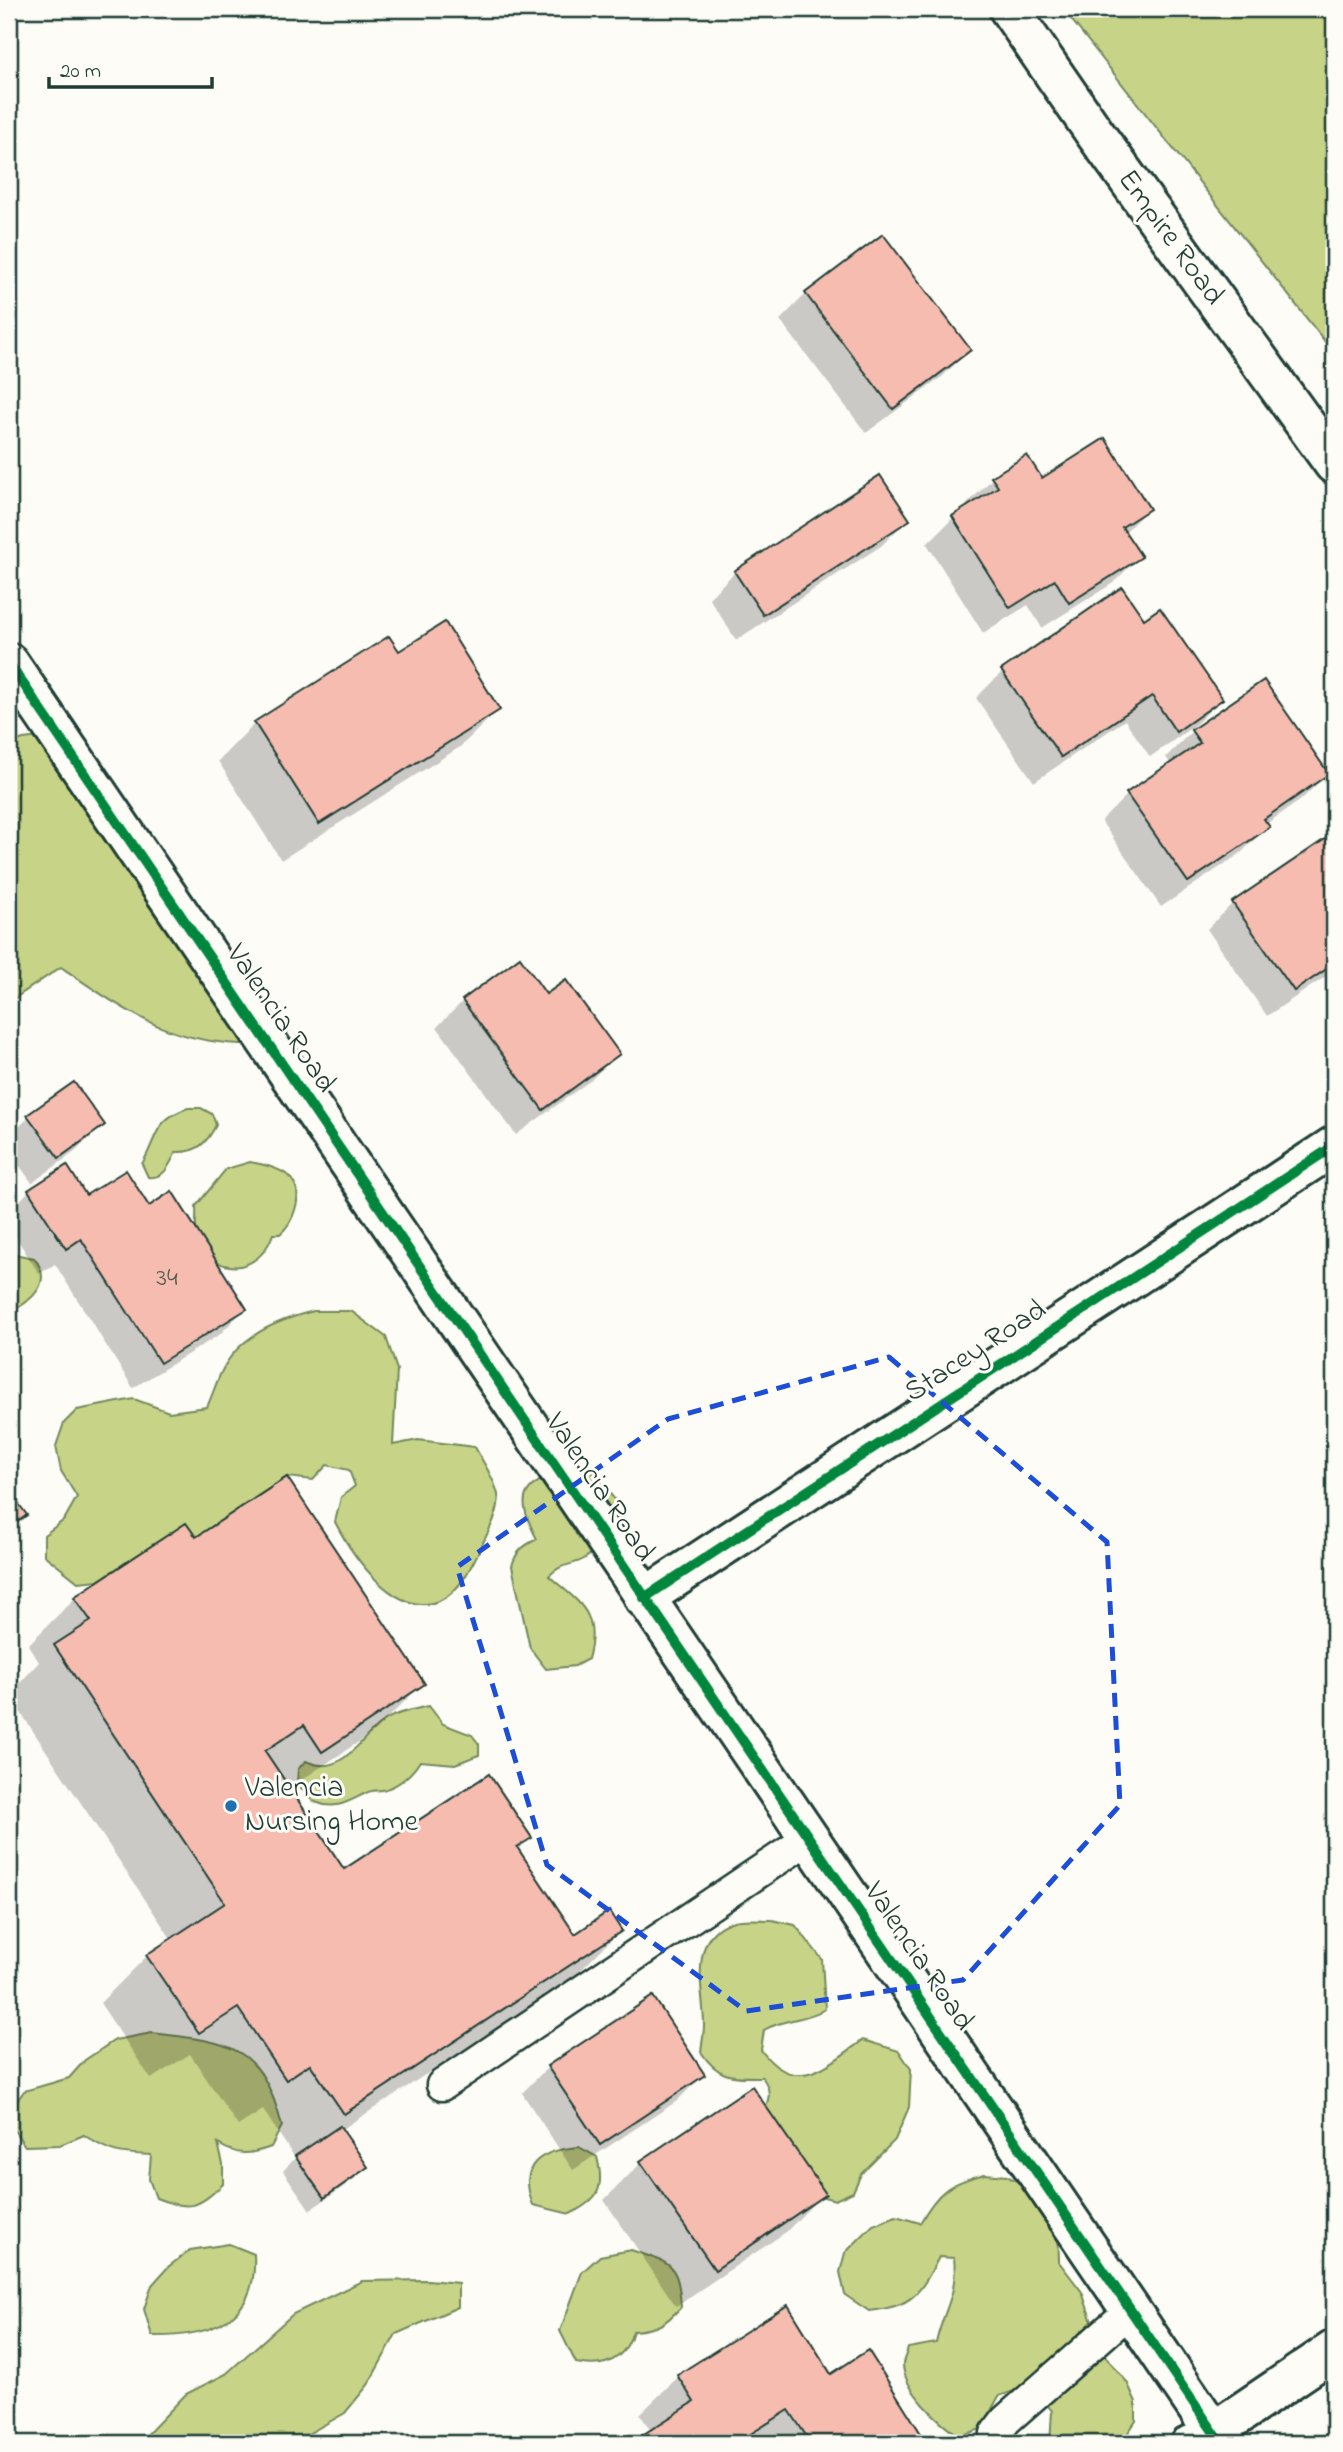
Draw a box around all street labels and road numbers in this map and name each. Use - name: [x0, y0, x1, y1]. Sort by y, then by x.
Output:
- street label: Empire Road: [1106, 161, 1235, 315]
- street label: Valencia Road: [213, 935, 346, 1102]
- street label: Stacey Road: [896, 1289, 1056, 1414]
- street label: Valencia Road: [532, 1404, 665, 1571]
- street label: Valencia Road: [851, 1873, 984, 2040]

